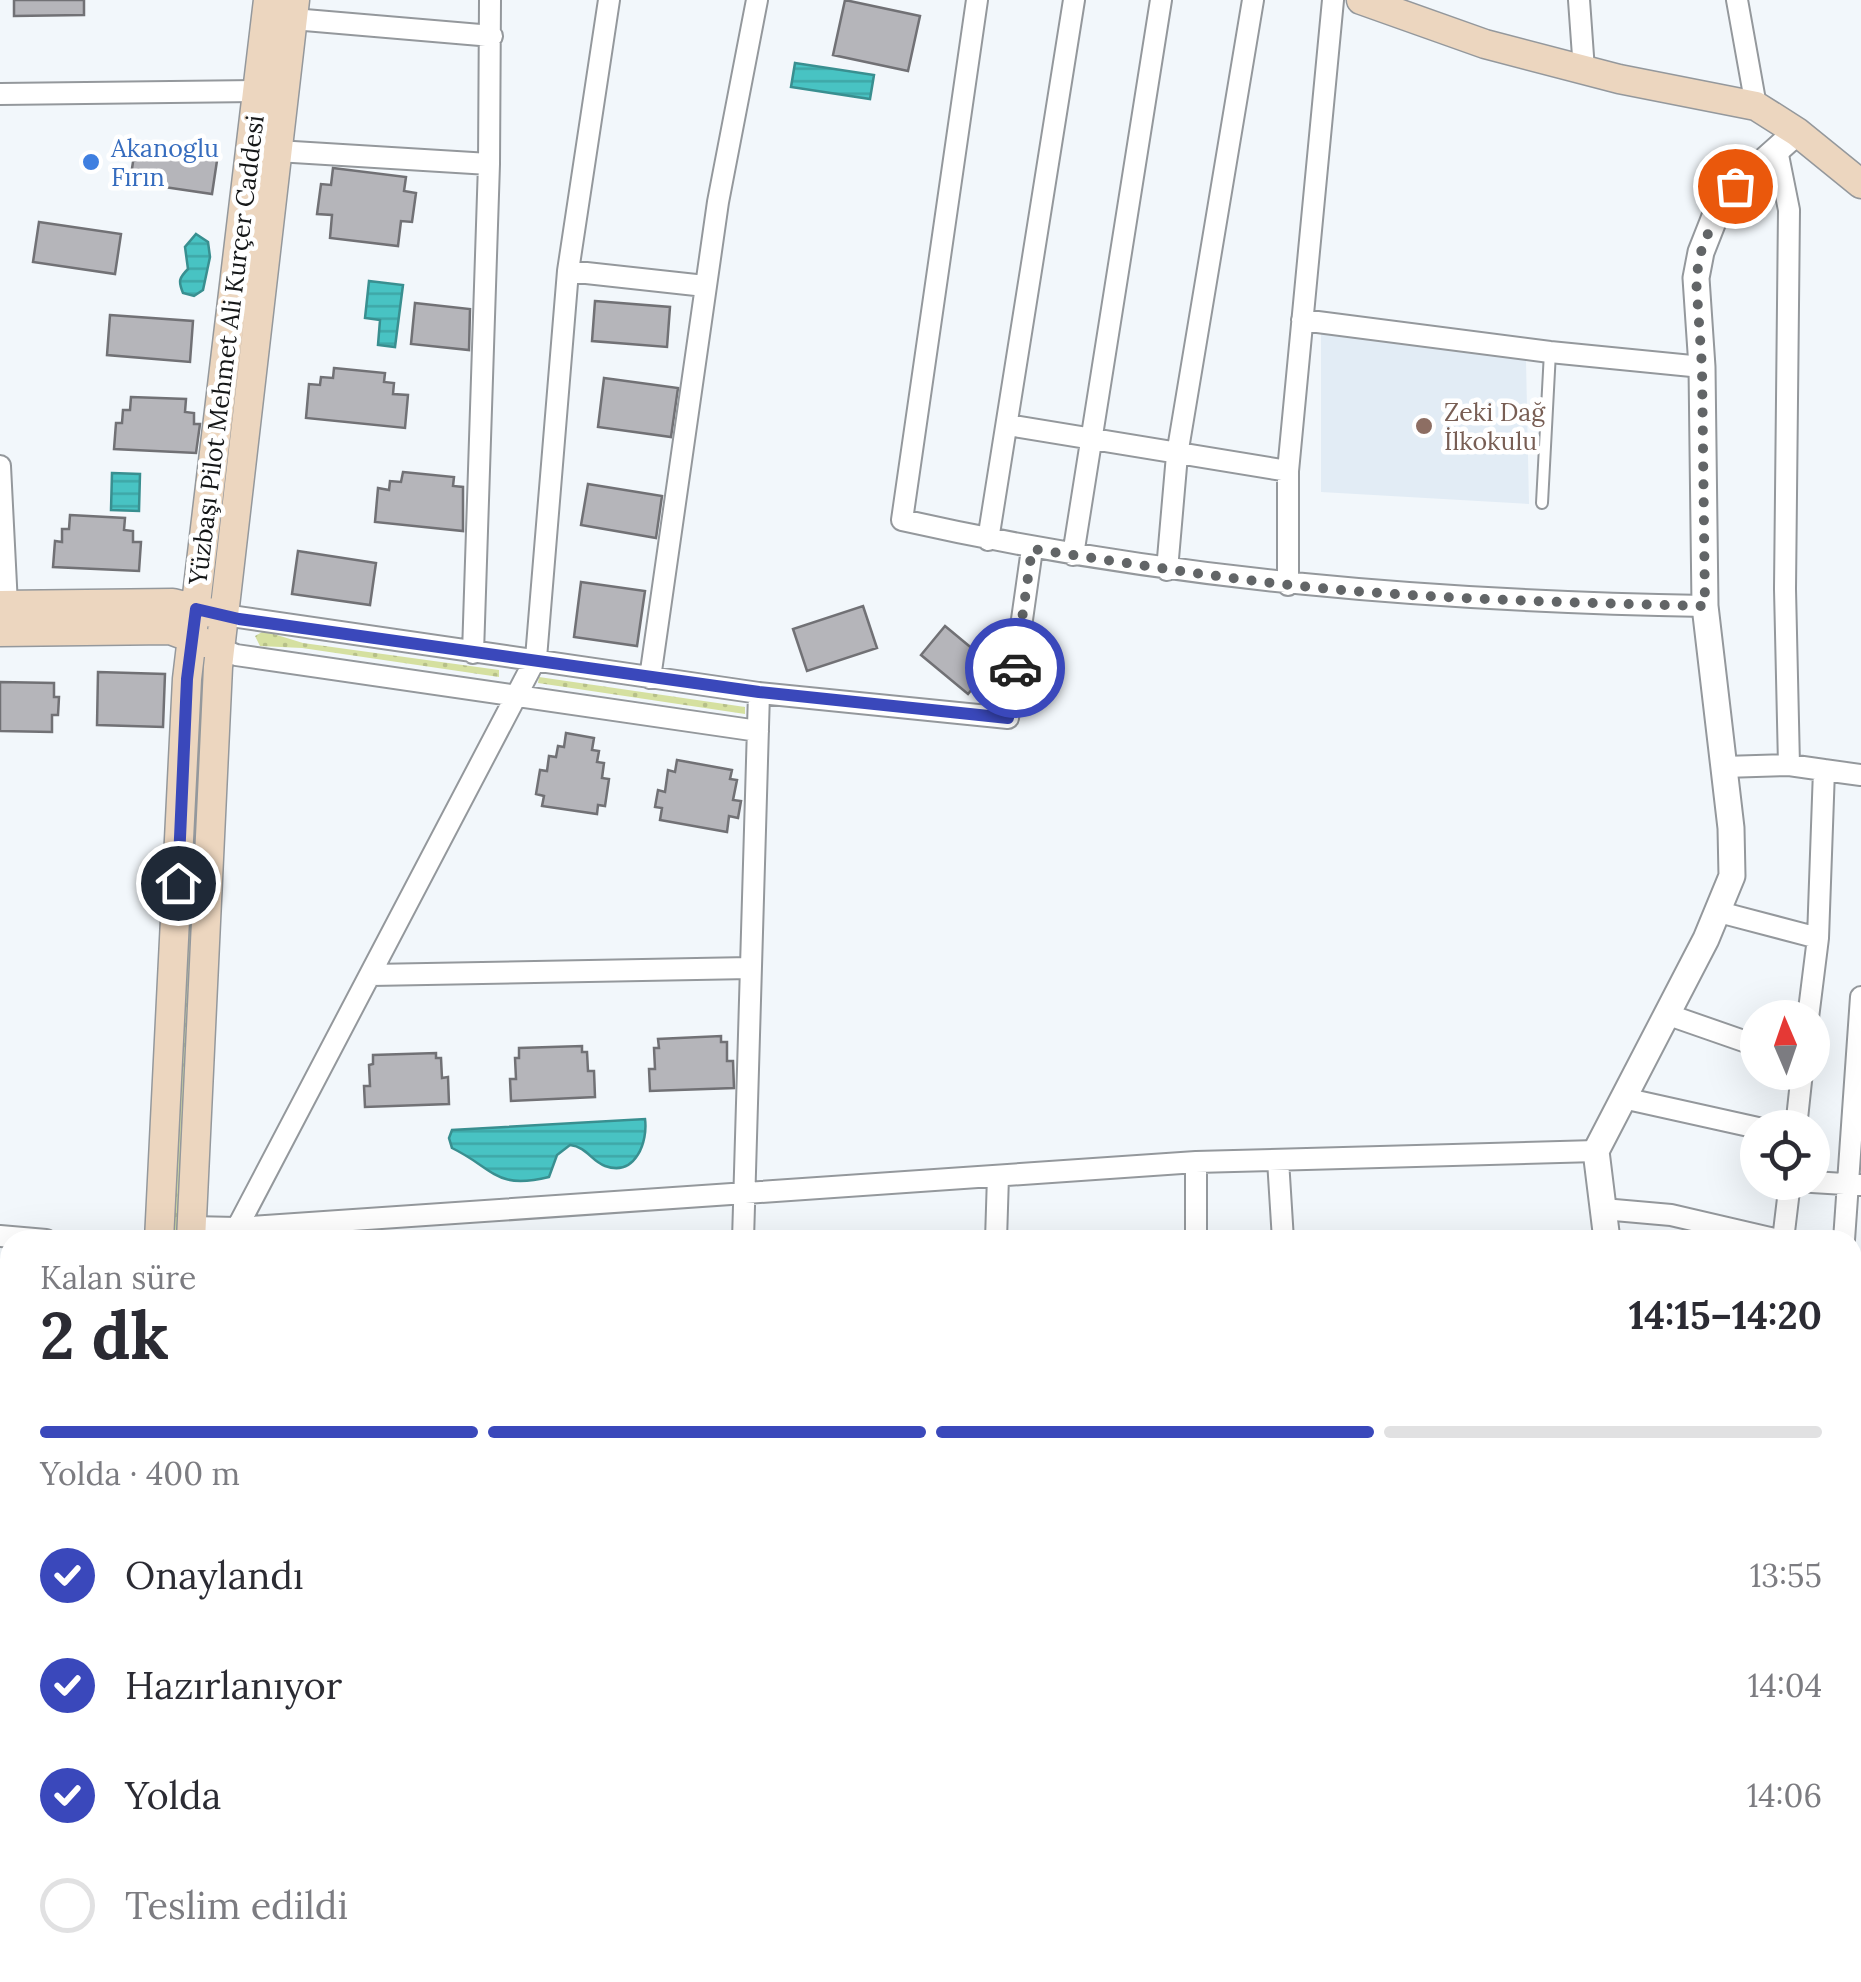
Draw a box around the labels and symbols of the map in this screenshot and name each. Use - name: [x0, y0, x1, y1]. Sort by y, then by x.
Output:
- street label: Yüzbaşı Pilot Mehmet Ali Kurçer Caddesi: [181, 113, 271, 588]
- place label: Akanoglu Fırın: [110, 132, 219, 193]
- pin: [1693, 144, 1778, 229]
- marker: Akanoglu Fırın: [80, 151, 102, 173]
- place label: Zeki Dağ İlkokulu: [1444, 396, 1546, 457]
- marker: Zeki Dağ İlkokulu: [1413, 415, 1435, 437]
- courier: [965, 618, 1065, 718]
- pin: [136, 841, 221, 926]
- north arrow: [1740, 1000, 1830, 1090]

